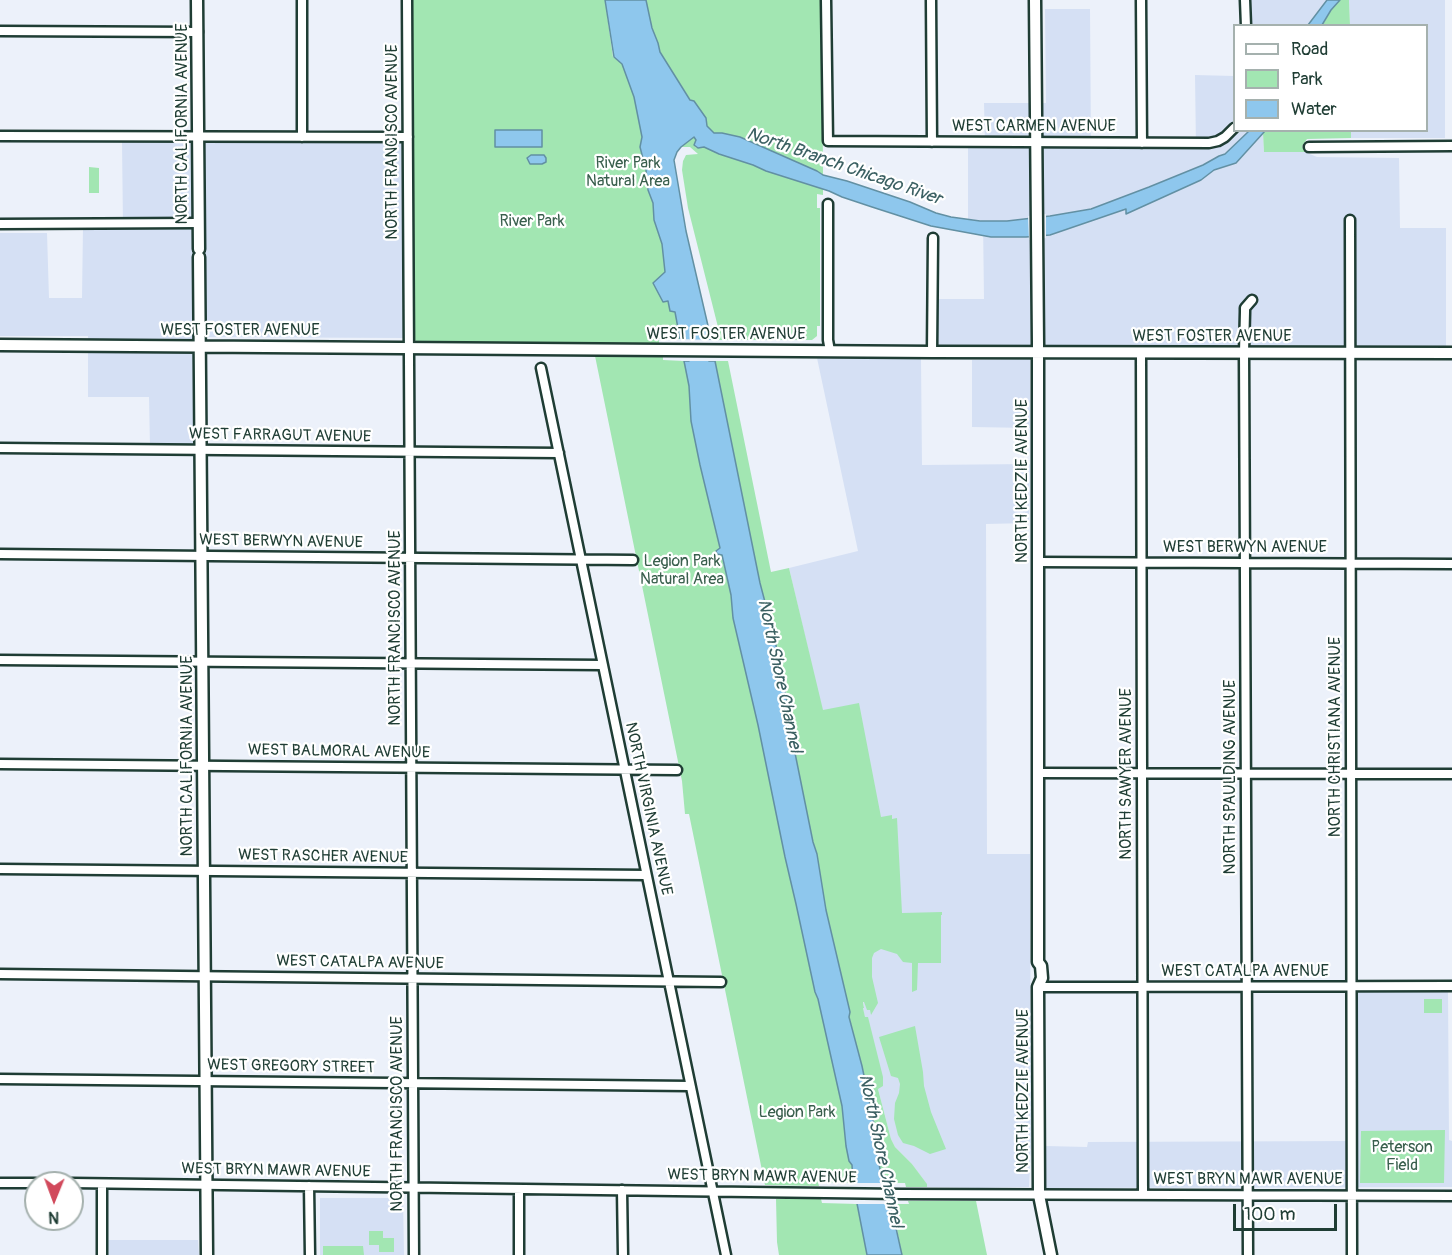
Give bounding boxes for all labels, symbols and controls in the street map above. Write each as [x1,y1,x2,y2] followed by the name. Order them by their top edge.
[173,23,193,225] street label: NORTH CALIFORNIA AVENUE
[1233,24,1428,132] legend
[1291,38,1328,61] text: Road
[383,44,403,240] street label: NORTH FRANCISCO AVENUE
[1291,68,1323,91] text: Park
[1291,98,1337,121] text: Water
[952,117,1116,137] street label: WEST CARMEN AVENUE
[744,123,944,211] water label: North Branch Chicago River
[586,154,670,192] park label: River Park Natural Area
[500,212,564,232] park label: River Park
[161,321,319,341] street label: WEST FOSTER AVENUE
[647,325,805,345] street label: WEST FOSTER AVENUE
[1133,327,1291,347] street label: WEST FOSTER AVENUE
[1013,399,1033,563] street label: NORTH KEDZIE AVENUE
[189,425,371,447] street label: WEST FARRAGUT AVENUE
[386,530,406,726] street label: NORTH FRANCISCO AVENUE
[199,531,363,553] street label: WEST BERWYN AVENUE
[1163,538,1327,558] street label: WEST BERWYN AVENUE
[640,552,724,590] park label: Legion Park Natural Area
[752,597,806,755] water label: North Shore Channel
[1326,637,1346,837] street label: NORTH CHRISTIANA AVENUE
[178,655,198,857] street label: NORTH CALIFORNIA AVENUE
[1221,680,1241,874] street label: NORTH SPAULDING AVENUE
[1117,688,1137,860] street label: NORTH SAWYER AVENUE
[620,721,676,897] street label: NORTH VIRGINIA AVENUE
[248,741,430,763] street label: WEST BALMORAL AVENUE
[238,846,408,868] street label: WEST RASCHER AVENUE
[276,952,444,974] street label: WEST CATALPA AVENUE
[1161,962,1329,982] street label: WEST CATALPA AVENUE
[1014,1009,1034,1173] street label: NORTH KEDZIE AVENUE
[388,1016,408,1212] street label: NORTH FRANCISCO AVENUE
[207,1056,375,1078] street label: WEST GREGORY STREET
[853,1072,907,1230] water label: North Shore Channel
[759,1103,835,1123] park label: Legion Park
[1371,1138,1433,1176] park label: Peterson Field
[181,1160,371,1182] street label: WEST BRYN MAWR AVENUE
[667,1166,857,1188] street label: WEST BRYN MAWR AVENUE
[1153,1170,1343,1190] street label: WEST BRYN MAWR AVENUE
[24,1171,84,1231] north arrow
[1236,1192,1340,1230] scale bar
[1244,1203,1296,1226] text: 100 m
[48,1207,59,1227] text: N

